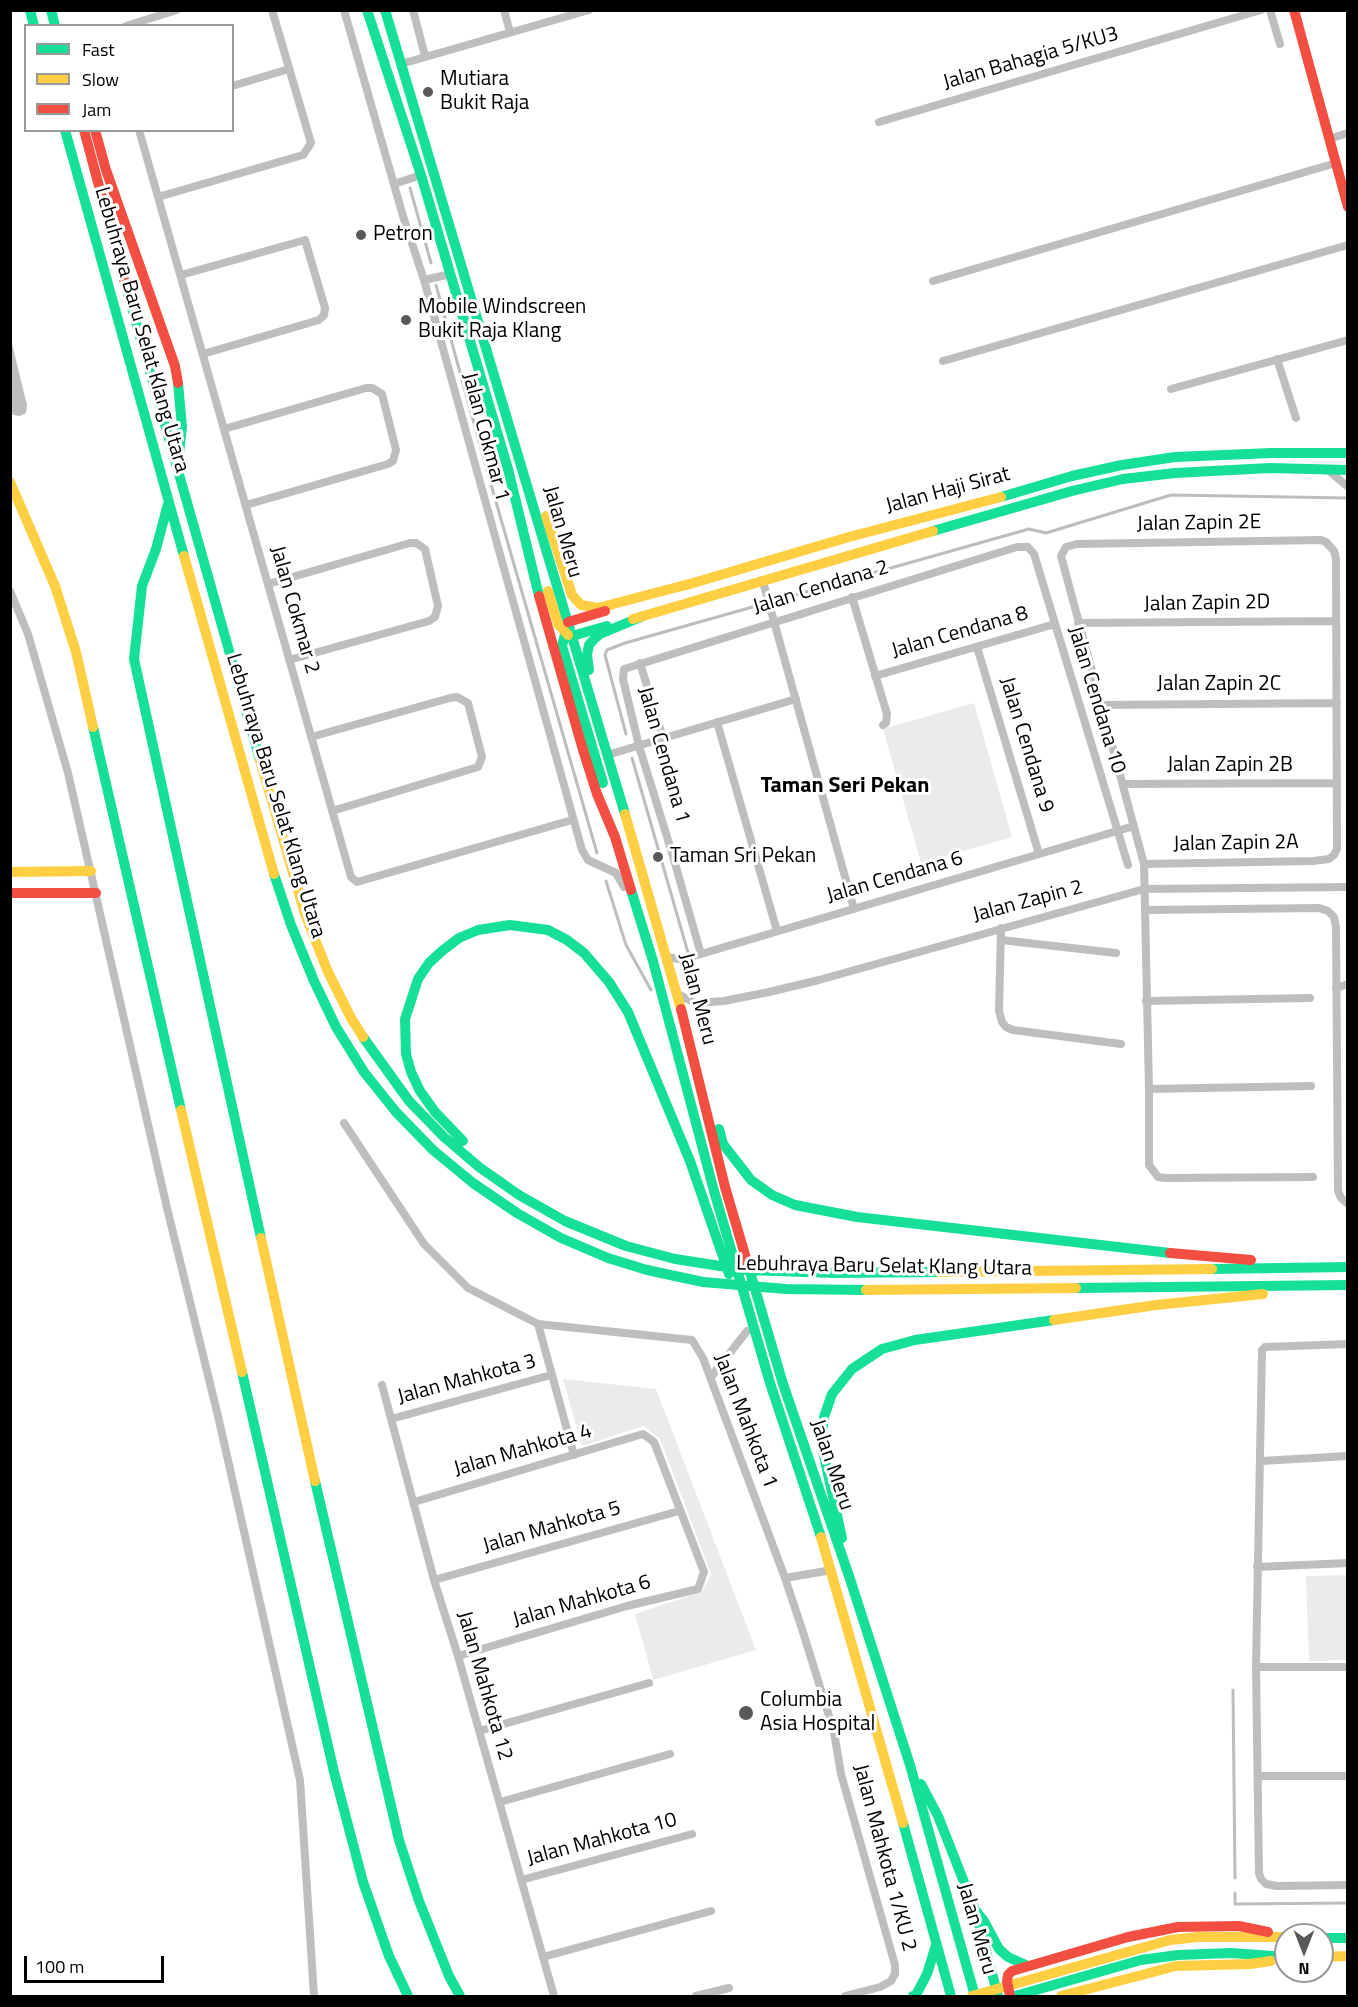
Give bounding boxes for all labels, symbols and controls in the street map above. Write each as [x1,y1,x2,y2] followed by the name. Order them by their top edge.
[940,22,1122,96] street label: Jalan Bahagia 5/KU3
[24,24,234,132] legend
[82,36,115,63] text: Fast
[82,66,119,93] text: Slow
[440,67,529,117] place label: Mutiara Bukit Raja
[421,85,435,99] marker: Mutiara Bukit Raja
[82,96,111,123] text: Jam
[88,184,194,476] street label: Lebuhraya Baru Selat Klang Utara
[373,222,433,248] place label: Petron
[354,228,368,242] marker: Petron
[418,295,586,345] place label: Mobile Windscreen Bukit Raja Klang
[399,313,413,327] marker: Mobile Windscreen Bukit Raja Klang
[456,370,514,504] street label: Jalan Cokmar 1
[883,462,1013,520] street label: Jalan Haji Sirat
[537,483,587,581] street label: Jalan Meru
[1137,510,1261,538] street label: Jalan Zapin 2E
[264,543,324,677] street label: Jalan Cokmar 2
[750,555,892,621] street label: Jalan Cendana 2
[1144,590,1270,618] street label: Jalan Zapin 2D
[889,601,1031,665] street label: Jalan Cendana 8
[1062,623,1130,777] street label: Jalan Cendana 10
[220,651,330,941] street label: Lebuhraya Baru Selat Klang Utara
[1157,672,1281,698] street label: Jalan Zapin 2C
[993,674,1059,816] street label: Jalan Cendana 9
[631,684,695,826] street label: Jalan Cendana 1
[1167,753,1293,779] street label: Jalan Zapin 2B
[761,774,929,800] district label: Taman Seri Pekan
[1173,830,1299,858] street label: Jalan Zapin 2A
[670,844,816,870] place label: Taman Sri Pekan
[824,846,966,910] street label: Jalan Cendana 6
[651,850,665,864] marker: Taman Sri Pekan
[970,875,1086,929] street label: Jalan Zapin 2
[673,950,721,1048] street label: Jalan Meru
[736,1252,1032,1282] street label: Lebuhraya Baru Selat Klang Utara
[395,1349,539,1411] street label: Jalan Mahkota 3
[708,1350,782,1492] street label: Jalan Mahkota 1
[804,1416,858,1514] street label: Jalan Meru
[451,1419,595,1483] street label: Jalan Mahkota 4
[480,1496,624,1560] street label: Jalan Mahkota 5
[510,1570,654,1634] street label: Jalan Mahkota 6
[451,1608,517,1764] street label: Jalan Mahkota 12
[760,1688,875,1738] place label: Columbia Asia Hospital
[737,1704,755,1722] marker: Columbia Asia Hospital
[847,1762,921,1954] street label: Jalan Mahkota 1/KU 2
[524,1808,680,1872] street label: Jalan Mahkota 10
[951,1880,1001,1978] street label: Jalan Meru
[1274,1923,1334,1983] north arrow
[27,1944,166,1982] scale bar
[35,1953,84,1980] text: 100 m
[1298,1957,1310,1981] text: N

